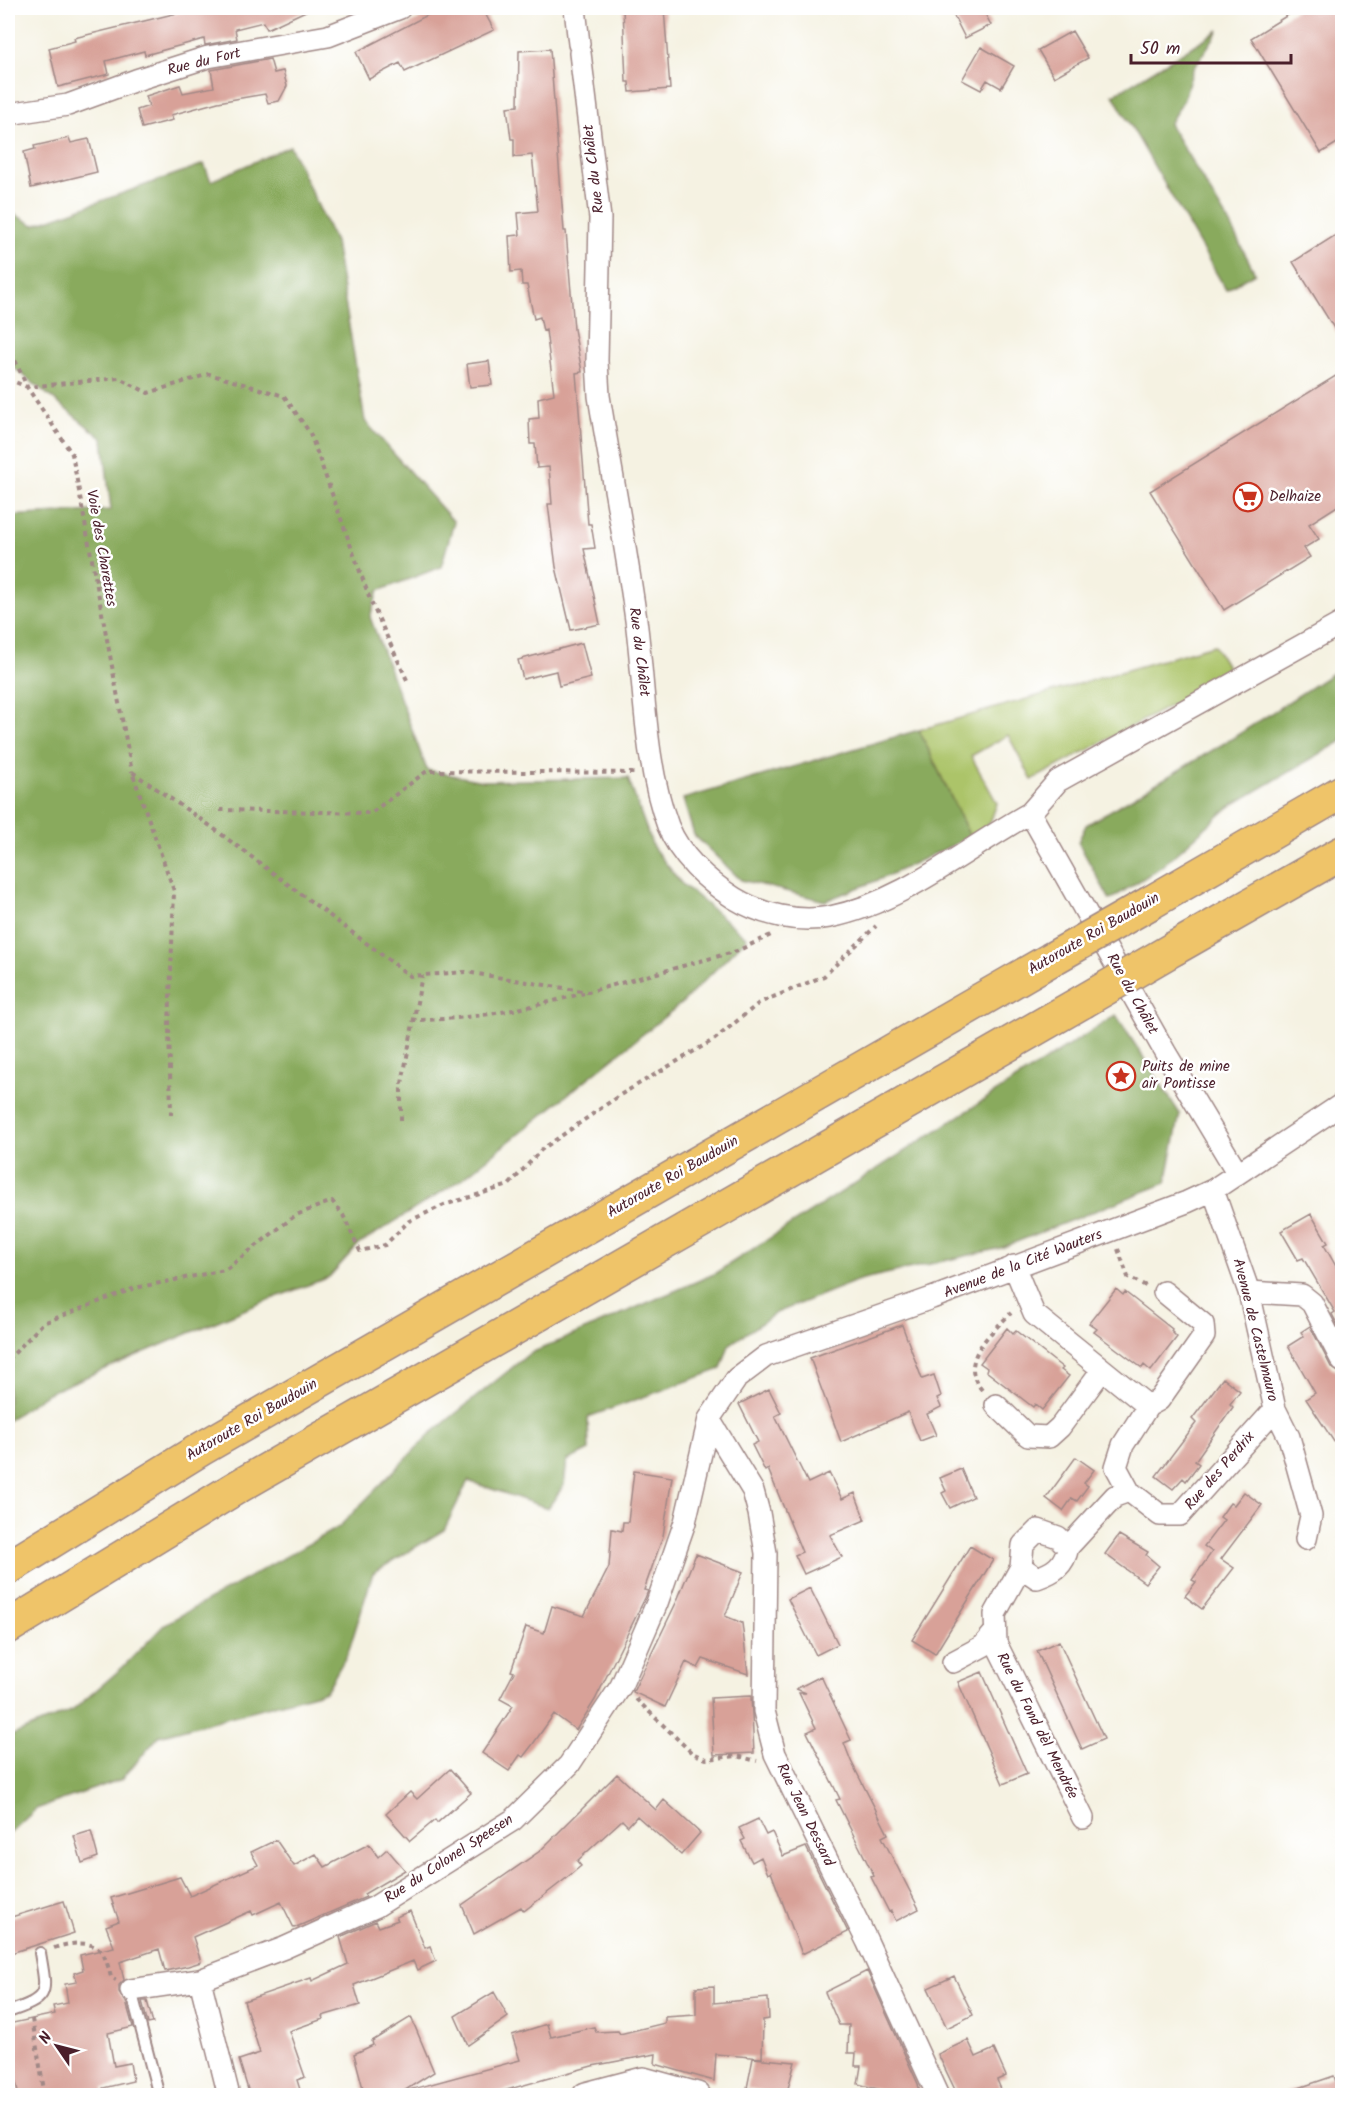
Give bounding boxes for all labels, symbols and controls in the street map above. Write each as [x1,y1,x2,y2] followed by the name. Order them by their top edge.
[1131,27,1292,65] scale bar
[1140,35,1180,64] text: 50 m
[165,41,243,83] street label: Rue du Fort
[577,123,611,215] street label: Rue du Châlet
[1232,481,1264,513] supermarket icon: Delhaize
[1269,485,1321,509] place label: Delhaize
[79,488,123,609] street label: Voie des Charettes
[622,606,656,698] street label: Rue du Châlet
[1024,886,1164,982] street label: Autoroute Roi Baudouin
[1100,949,1164,1039] street label: Rue du Châlet
[1142,1055,1230,1096] place label: Puits de mine air Pontisse
[1105,1060,1137,1092] place icon: Puits de mine air Pontisse
[603,1129,743,1225] street label: Autoroute Roi Baudouin
[940,1222,1106,1305] street label: Avenue de la Cité Wauters
[1226,1256,1284,1404] street label: Avenue de Castelmauro
[182,1372,322,1468] street label: Autoroute Roi Baudouin
[1179,1426,1261,1516] street label: Rue des Perdrix
[990,1649,1085,1804] street label: Rue du Fond dèl Mendrée
[770,1759,841,1871] street label: Rue Jean Dessard
[380,1808,518,1910] street label: Rue du Colonel Speesen
[27,2016,87,2076] north arrow
[33,2027,59,2050] text: N

